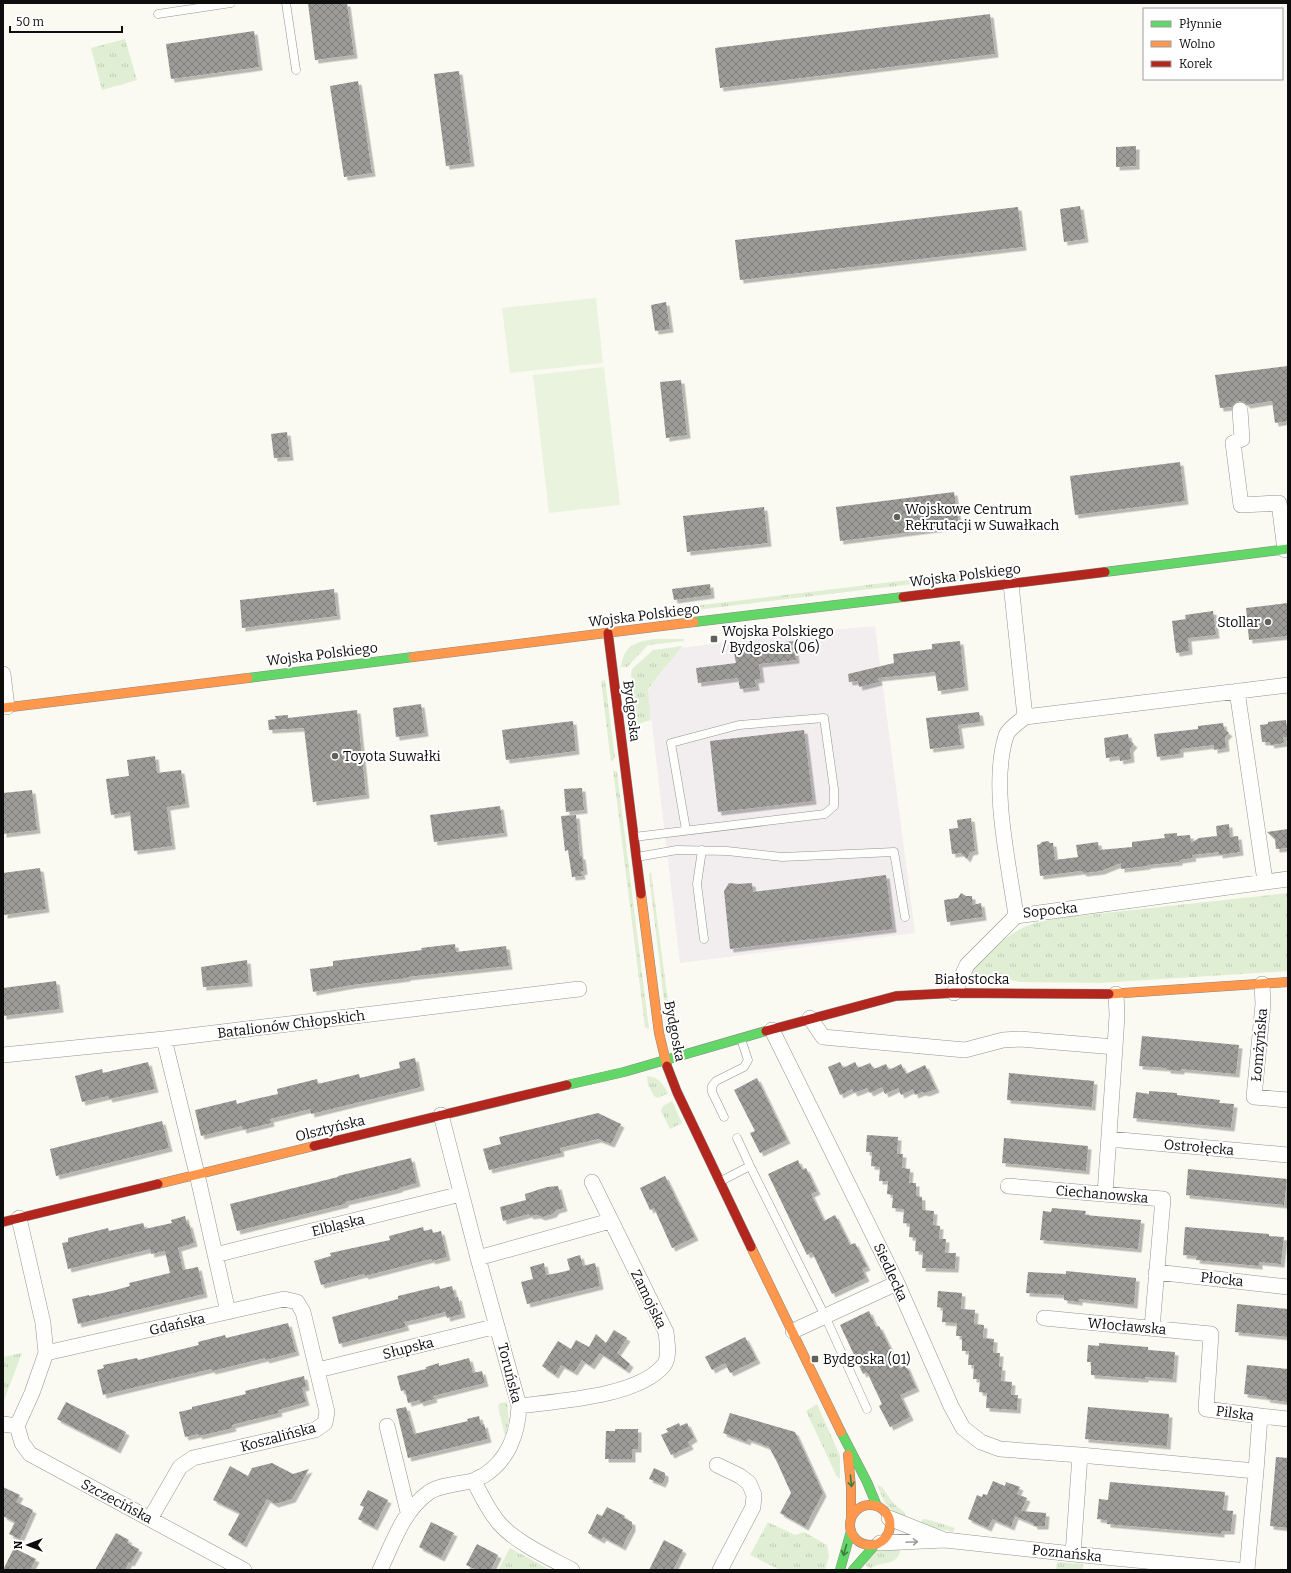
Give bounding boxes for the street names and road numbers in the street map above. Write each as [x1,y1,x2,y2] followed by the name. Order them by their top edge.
[908,560,1022,591] street label: Wojska Polskiego
[587,600,701,631] street label: Wojska Polskiego
[265,639,379,670] street label: Wojska Polskiego
[619,679,644,743] street label: Bydgoska
[1022,899,1079,922] street label: Sopocka
[935,971,1010,988] street label: Białostocka
[660,999,689,1063] street label: Bydgoska
[216,1007,366,1042] street label: Batalionów Chłopskich
[1248,1007,1271,1083] street label: Łomżyńska
[294,1112,367,1145] street label: Olsztyńska
[1163,1136,1235,1159] street label: Ostrołęcka
[1055,1182,1149,1207] street label: Ciechanowska
[310,1211,367,1240] street label: Elbląska
[870,1241,911,1304] street label: Siedlecka
[627,1267,670,1332] street label: Zamojska
[1200,1269,1245,1290] street label: Płocka
[148,1310,207,1339] street label: Gdańska
[1087,1315,1167,1338] street label: Włocławska
[381,1334,436,1363] street label: Słupska
[494,1341,525,1405] street label: Toruńska
[1215,1402,1255,1425] street label: Pilska
[239,1419,318,1456] street label: Koszalińska
[78,1475,156,1528] street label: Szczecińska
[1031,1541,1103,1566] street label: Poznańska

